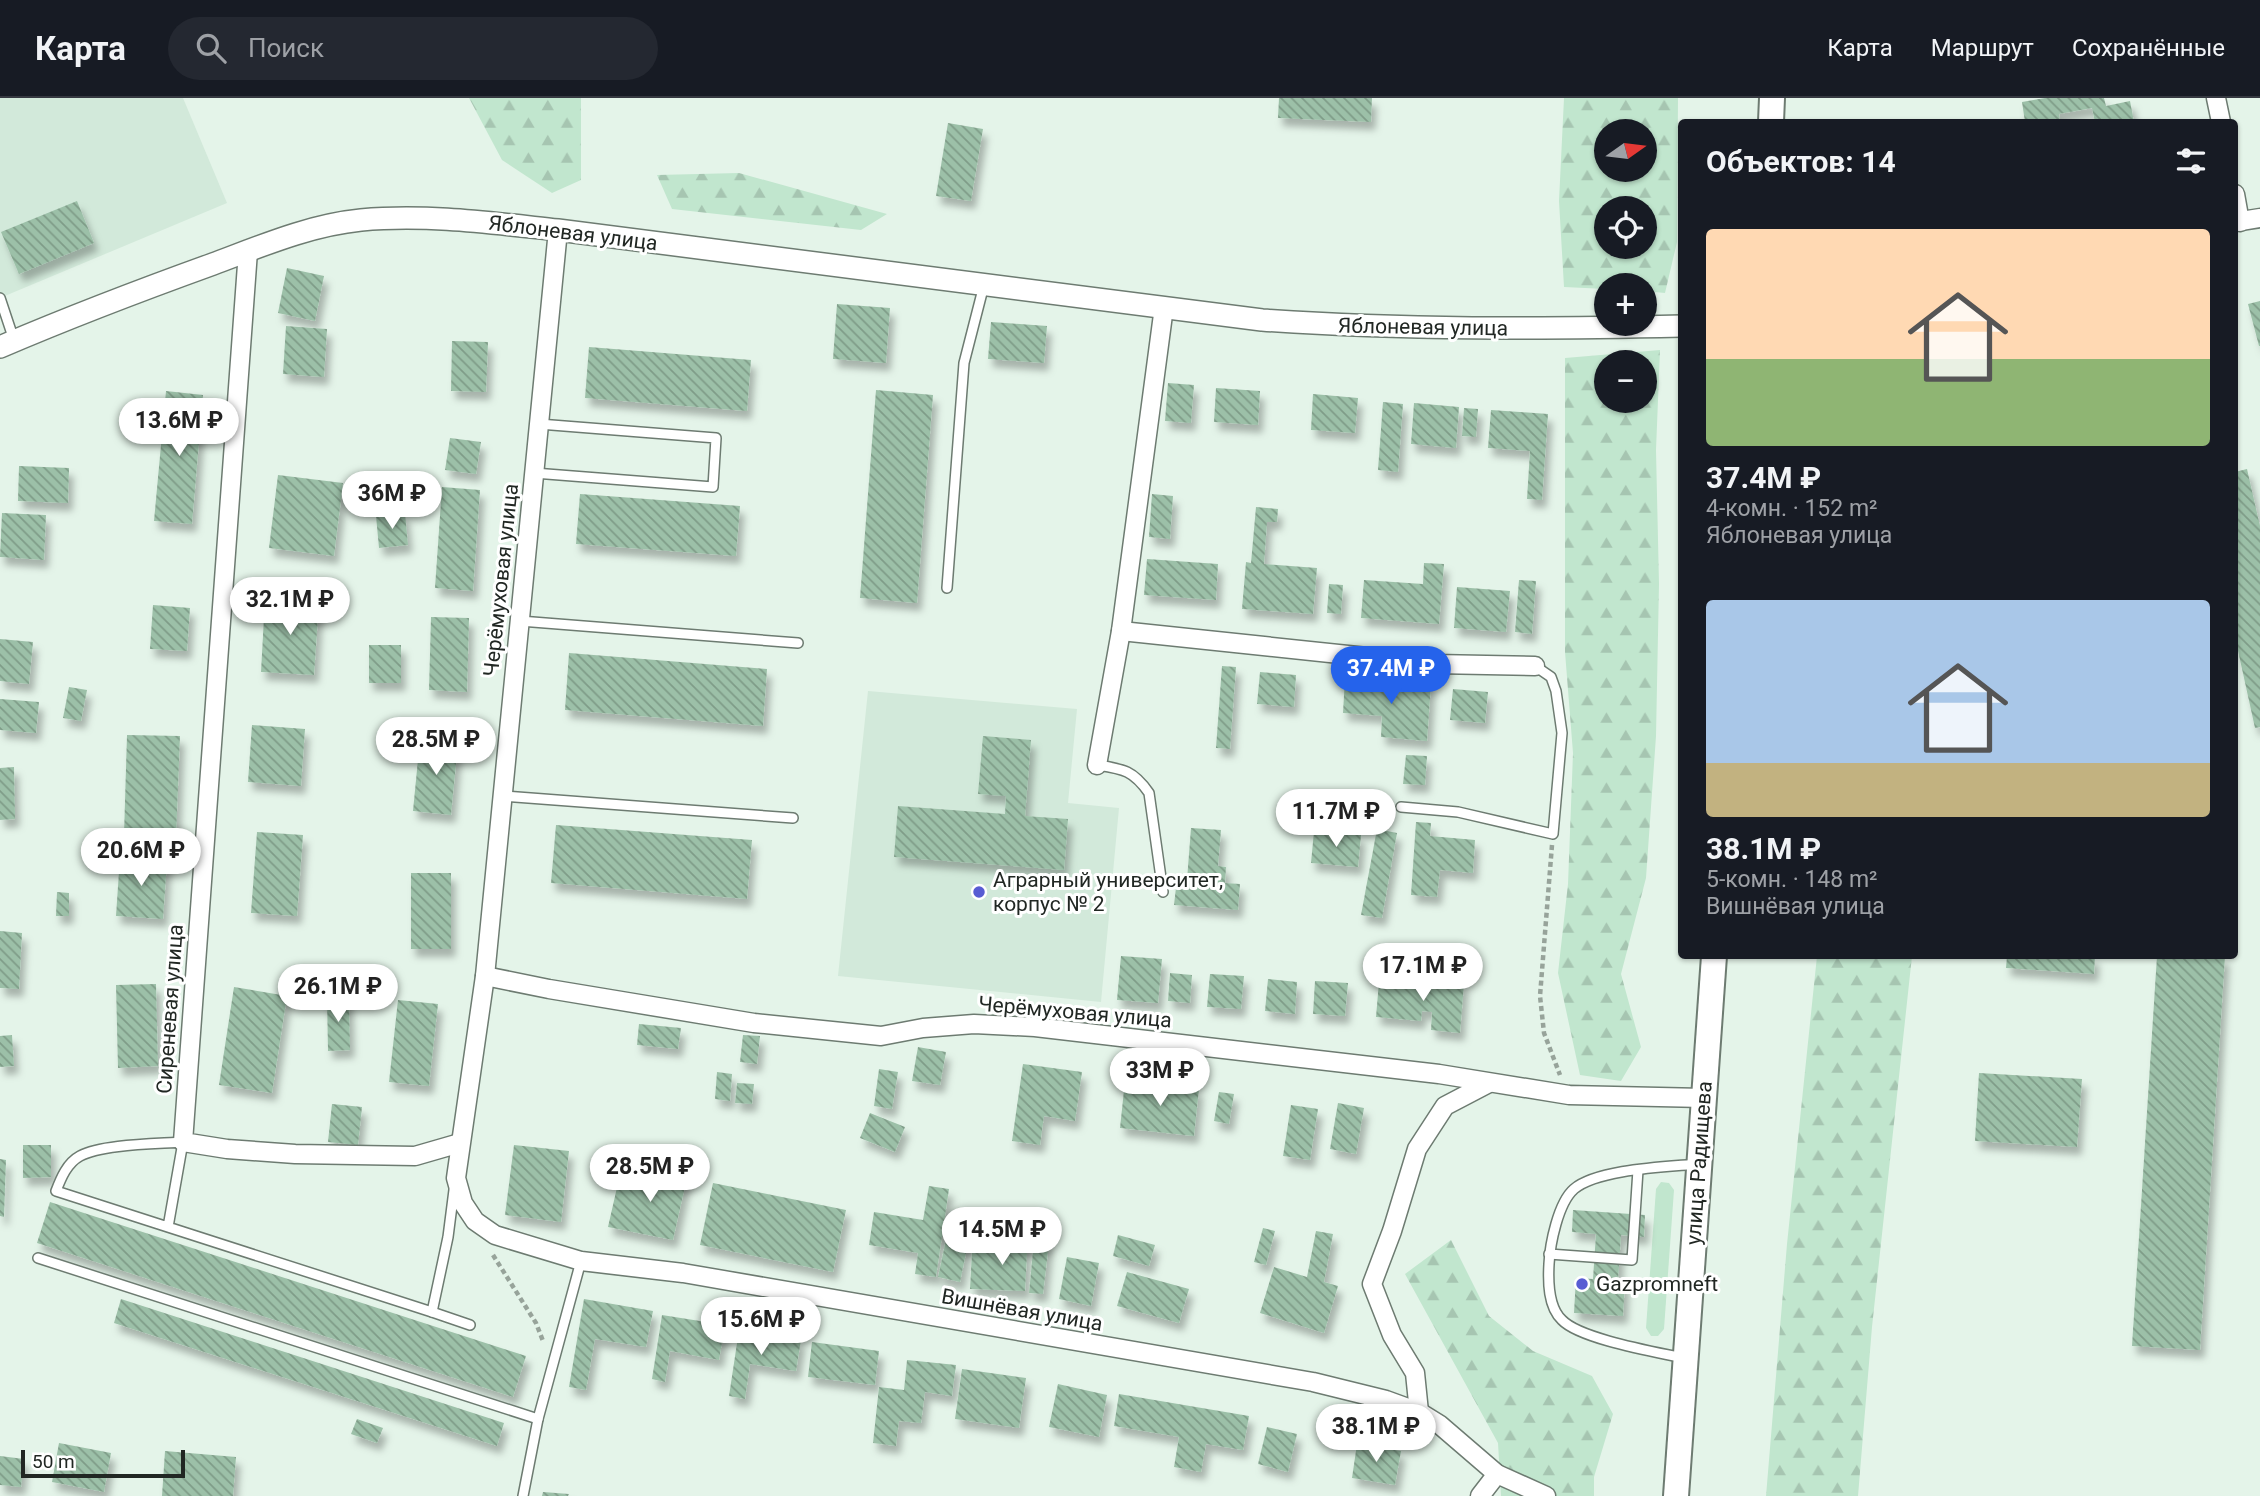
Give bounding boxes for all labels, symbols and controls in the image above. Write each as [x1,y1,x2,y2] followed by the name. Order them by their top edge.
[168,17,658,80] search box
[35,29,126,68] text: Карта
[192,29,230,67] icon: search
[248,33,324,63] text: Поиск
[1827,34,1893,62] text: Карта
[1931,34,2034,62] text: Маршрут
[2072,34,2225,62] text: Сохранённые
[1594,119,1657,182] north arrow
[1594,119,1657,413] map controls
[2172,142,2210,180] icon: filters
[1706,144,1896,179] text: Объектов: 14
[1594,196,1657,259] button: locate
[487,211,659,255] street label: Яблоневая улица
[1594,273,1657,336] button: +
[1895,274,2021,400] icon: home
[1338,314,1508,340] street label: Яблоневая улица
[1594,350,1657,413] button: −
[114,398,244,458] pin: 13.6M ₽
[135,407,223,434] text: 13.6M ₽
[1706,460,1821,495] text: 37.4M ₽
[343,472,441,531] pin: 36M ₽
[358,480,426,507] text: 36M ₽
[479,482,523,678] street label: Черёмуховая улица
[1706,495,1878,522] text: 4-комн. · 152 m²
[1706,522,1892,549] text: Яблоневая улица
[225,578,355,637] pin: 32.1M ₽
[246,586,334,613] text: 32.1M ₽
[1895,645,2021,771] icon: home
[1326,646,1456,706] pin: 37.4M ₽
[1347,655,1435,682] text: 37.4M ₽
[371,718,501,777] pin: 28.5M ₽
[392,726,480,753] text: 28.5M ₽
[1271,790,1401,849] pin: 11.7M ₽
[1292,798,1380,825] text: 11.7M ₽
[76,828,206,888] pin: 20.6M ₽
[1706,831,1821,866] text: 38.1M ₽
[97,837,185,864] text: 20.6M ₽
[1706,866,1878,893] text: 5-комн. · 148 m²
[993,868,1223,916] place label: Аграрный университет, корпус № 2
[971,884,987,900] marker: Аграрный университет, корпус № 2
[1706,893,1885,920] text: Вишнёвая улица
[152,923,188,1095] street label: Сиреневая улица
[1358,944,1488,1003] pin: 17.1M ₽
[1379,952,1467,979] text: 17.1M ₽
[273,964,403,1024] pin: 26.1M ₽
[294,973,382,1000] text: 26.1M ₽
[977,992,1173,1032] street label: Черёмуховая улица
[1111,1048,1209,1108] pin: 33M ₽
[1126,1057,1194,1084] text: 33M ₽
[1681,1080,1717,1246] street label: улица Радищева
[585,1144,715,1204] pin: 28.5M ₽
[606,1153,694,1180] text: 28.5M ₽
[937,1208,1067,1267] pin: 14.5M ₽
[958,1216,1046,1243] text: 14.5M ₽
[1596,1272,1718,1296] place label: Gazpromneft
[1574,1276,1590,1292] marker: Gazpromneft
[940,1284,1104,1336] street label: Вишнёвая улица
[696,1298,826,1357] pin: 15.6M ₽
[717,1306,805,1333] text: 15.6M ₽
[1311,1404,1441,1464] pin: 38.1M ₽
[1332,1413,1420,1440] text: 38.1M ₽
[21,1447,186,1479] scale bar
[32,1450,75,1473] text: 50 m

